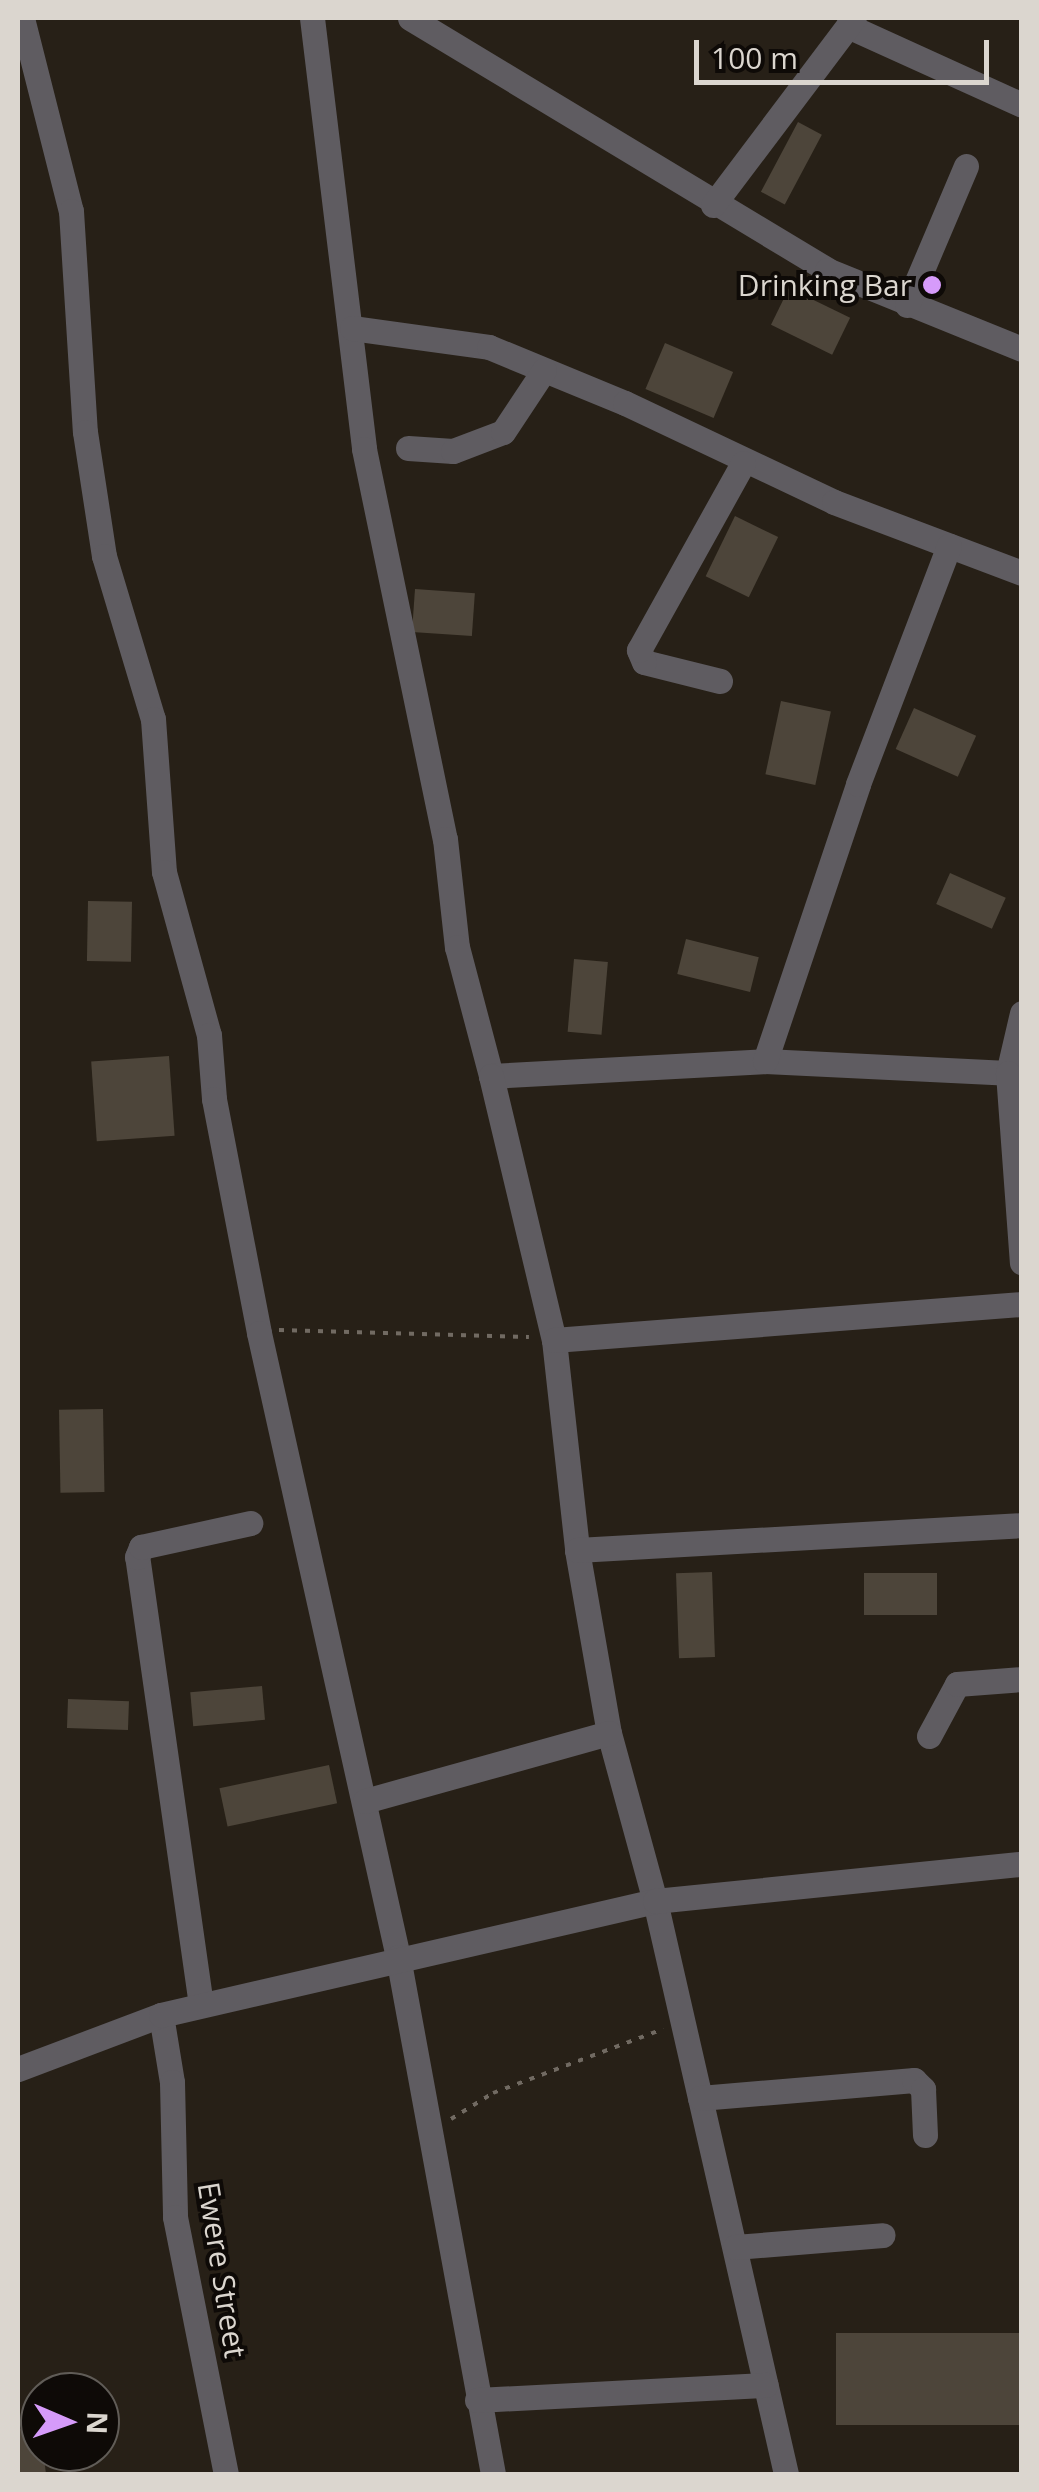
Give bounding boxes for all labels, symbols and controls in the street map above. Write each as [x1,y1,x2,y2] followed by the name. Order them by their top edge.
[699,20,994,82] scale bar
[711,37,798,78] text: 100 m
[738,267,912,303] place label: Drinking Bar
[921,274,943,296] marker: Drinking Bar
[190,2180,254,2360] street label: Ewere Street
[20,2372,120,2472] north arrow
[79,2411,117,2435] text: N

